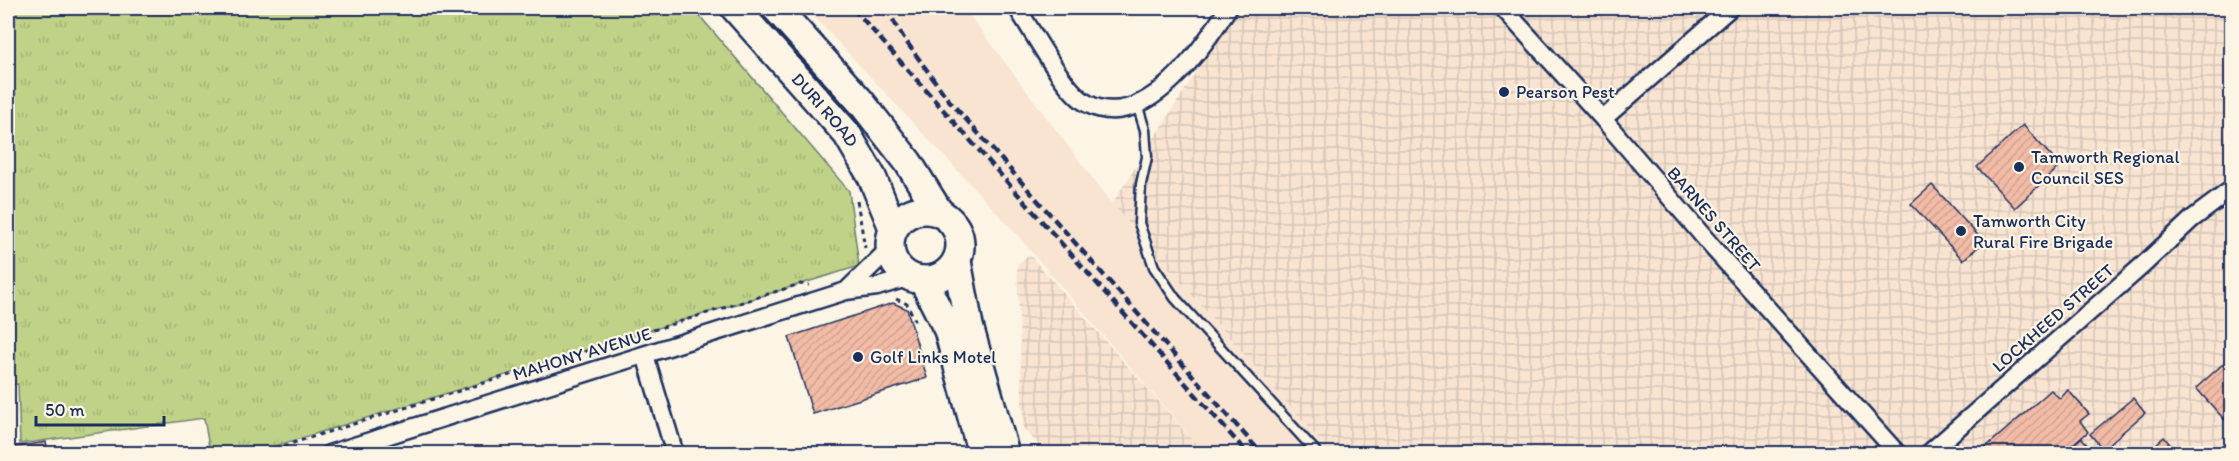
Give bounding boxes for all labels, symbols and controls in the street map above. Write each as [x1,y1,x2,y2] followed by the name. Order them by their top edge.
[787,68,863,151] street label: DURI ROAD
[1516,81,1615,103] place label: Pearson Pest
[1497,85,1511,99] marker: Pearson Pest
[2031,146,2180,189] place label: Tamworth Regional Council SES
[2012,160,2026,174] marker: Tamworth Regional Council SES
[1662,162,1766,276] street label: BARNES STREET
[1973,210,2113,253] place label: Tamworth City Rural Fire Brigade
[1954,224,1968,238] marker: Tamworth City Rural Fire Brigade
[1988,259,2118,377] street label: LOCKHEED STREET
[510,322,654,386] street label: MAHONY AVENUE
[870,346,996,368] place label: Golf Links Motel
[851,350,865,364] marker: Golf Links Motel
[36,389,164,427] scale bar
[45,399,85,421] text: 50 m

